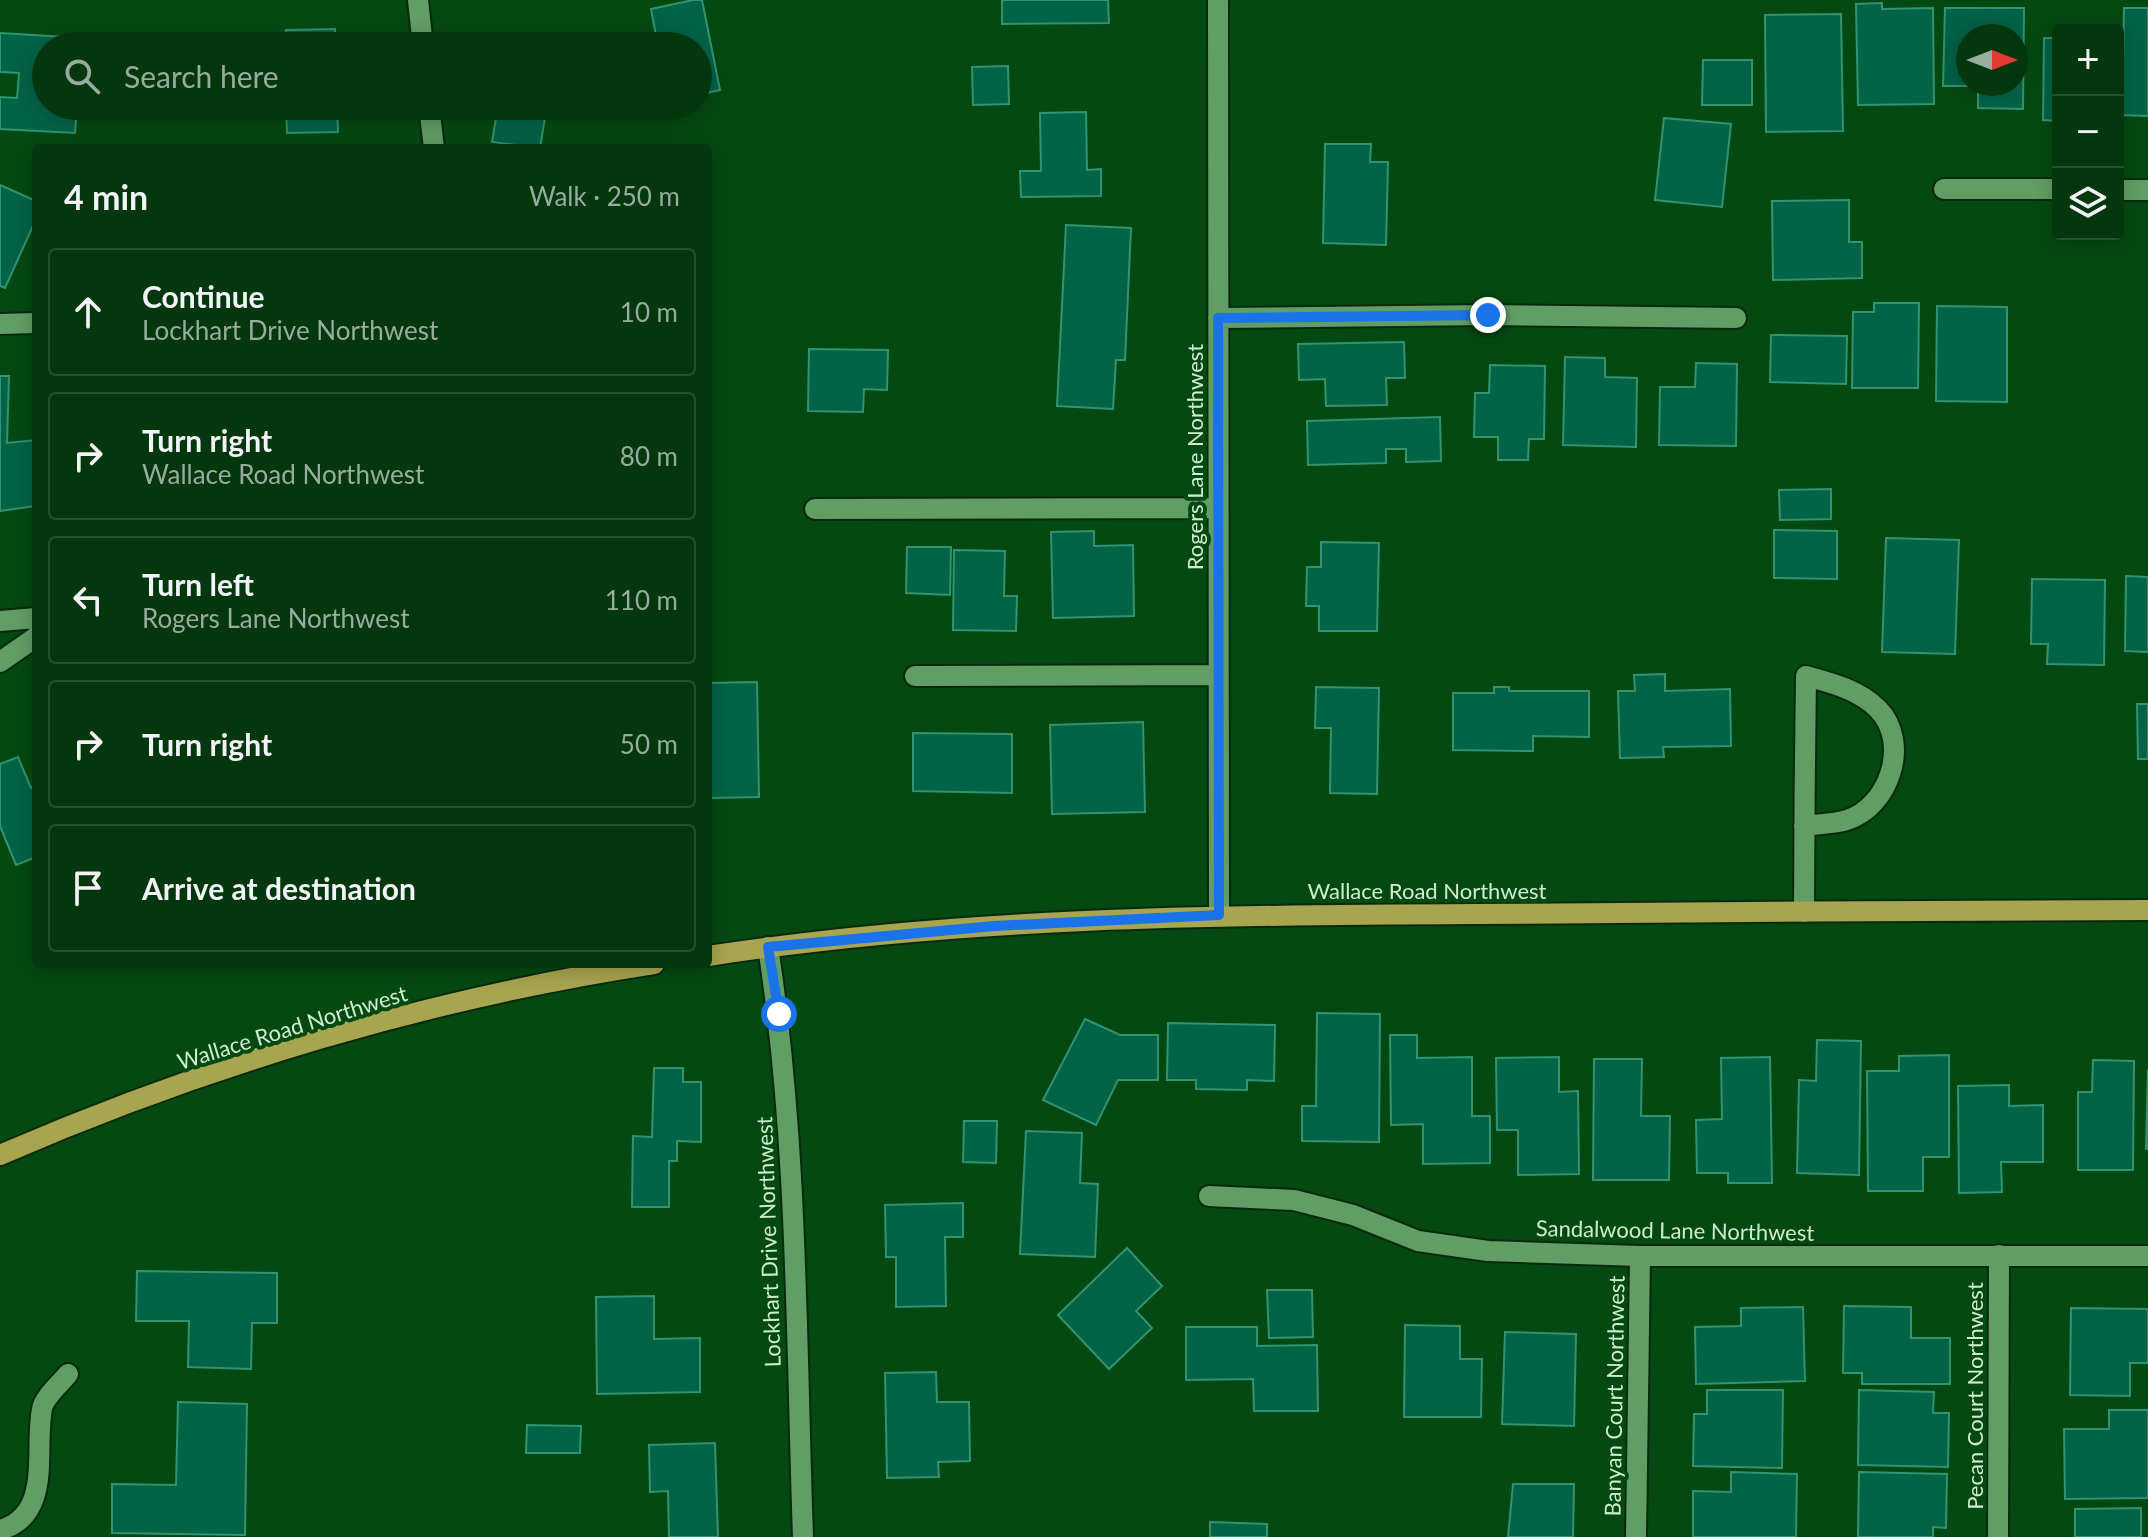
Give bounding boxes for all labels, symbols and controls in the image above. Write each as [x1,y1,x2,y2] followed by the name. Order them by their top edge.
[1956,24,2028,96] north arrow
[2052,24,2124,240] map controls
[2052,24,2124,96] button: +
[32,32,712,120] search box
[60,54,104,98] icon: search
[124,58,279,94] text: Search here
[2052,96,2124,168] button: −
[2052,168,2124,240] button: layers
[64,176,148,217] text: 4 min
[529,180,680,212] text: Walk · 250 m
[142,278,265,314] text: Continue
[66,290,110,334] icon: ahead
[620,296,678,328] text: 10 m
[1470,297,1506,333] route end
[142,314,438,346] text: Lockhart Drive Northwest
[1181,344,1208,570] street label: Rogers Lane Northwest
[142,422,272,458] text: Turn right
[66,434,110,478] icon: right
[620,440,678,472] text: 80 m
[142,458,424,490] text: Wallace Road Northwest
[142,566,254,602] text: Turn left
[66,578,110,622] icon: left
[605,584,678,616] text: 110 m
[142,602,410,634] text: Rogers Lane Northwest
[66,722,110,766] icon: right
[142,726,272,762] text: Turn right
[620,728,678,760] text: 50 m
[66,866,110,910] icon: arrive
[142,870,416,906] text: Arrive at destination
[1308,877,1547,904] street label: Wallace Road Northwest
[174,979,410,1075] street label: Wallace Road Northwest
[761,996,797,1032] route start
[750,1116,786,1368] street label: Lockhart Drive Northwest
[1536,1214,1815,1246] street label: Sandalwood Lane Northwest
[1598,1275,1630,1517] street label: Banyan Court Northwest
[1961,1282,1988,1510] street label: Pecan Court Northwest

